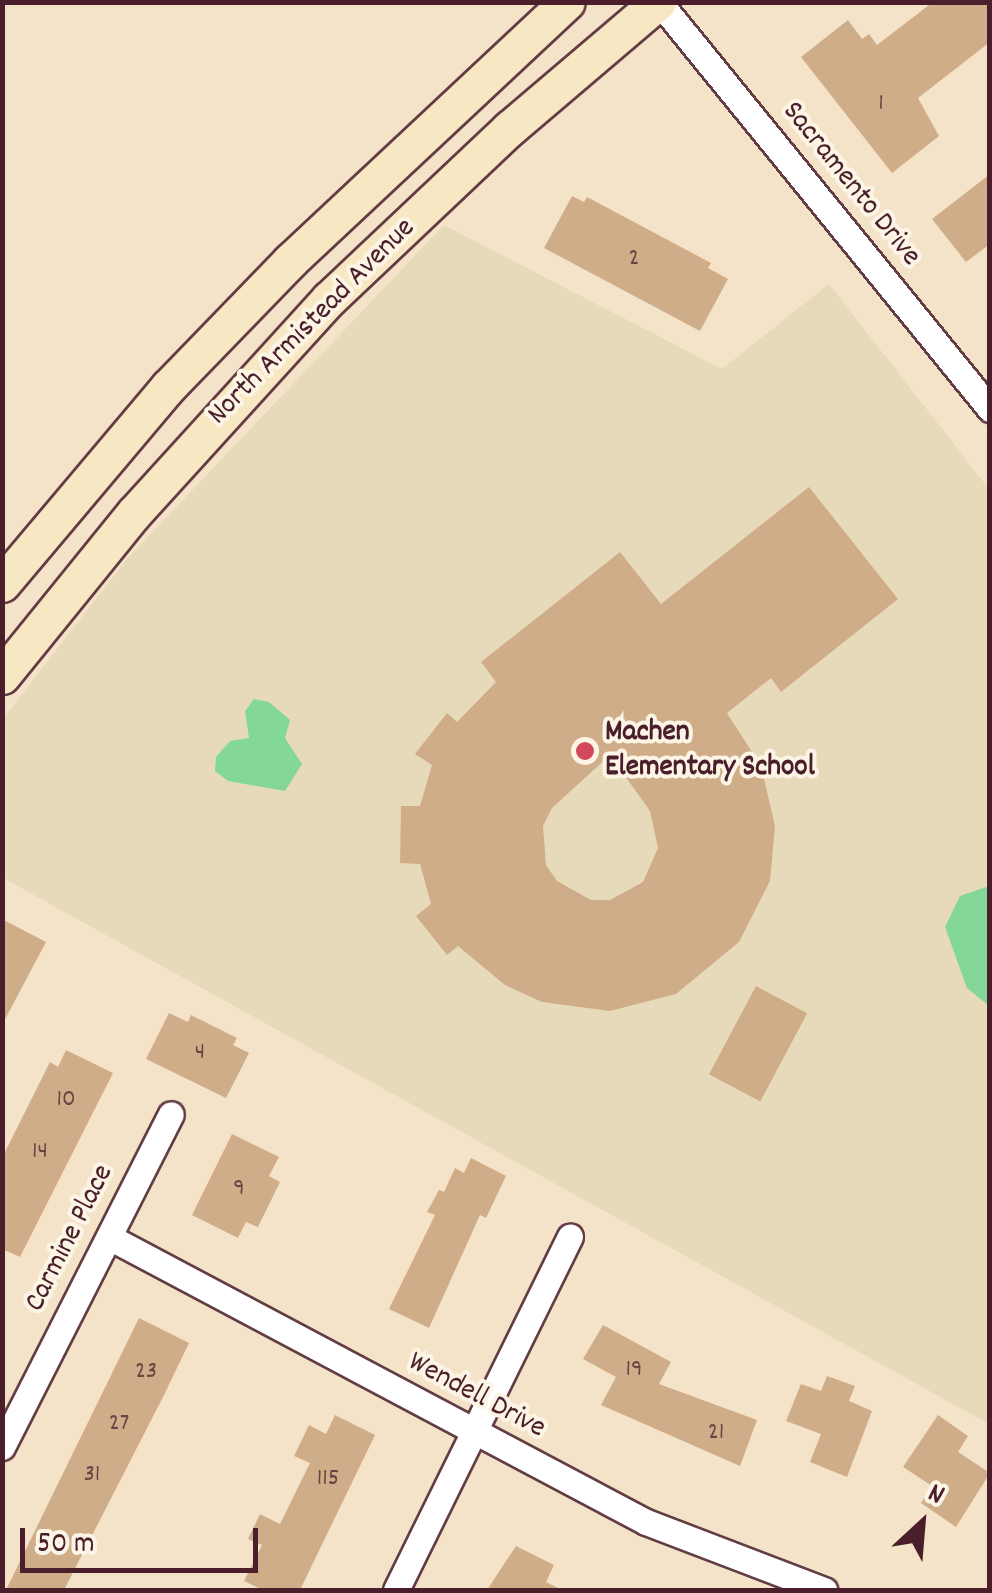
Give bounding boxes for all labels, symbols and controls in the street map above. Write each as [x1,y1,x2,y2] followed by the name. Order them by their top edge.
[878,89,884,119] house number: 1
[773,95,927,275] street label: Sacramento Drive
[202,212,424,434] street label: North Armistead Avenue
[629,244,639,274] house number: 2
[605,716,815,786] place label: Machen Elementary School
[574,740,596,762] marker: Machen Elementary School
[195,1038,205,1068] house number: 4
[56,1085,76,1115] house number: 10
[32,1137,48,1167] house number: 14
[19,1159,123,1319] street label: Carmine Place
[233,1174,245,1204] house number: 9
[401,1346,551,1448] street label: Wendell Drive
[626,1355,642,1385] house number: 19
[135,1357,157,1387] house number: 23
[109,1409,129,1439] house number: 27
[708,1418,724,1448] house number: 21
[84,1460,100,1490] house number: 31
[317,1464,339,1494] house number: 115
[872,1473,972,1573] north arrow
[920,1475,950,1517] text: N
[25,1508,262,1570] scale bar
[37,1524,95,1567] text: 50 m

